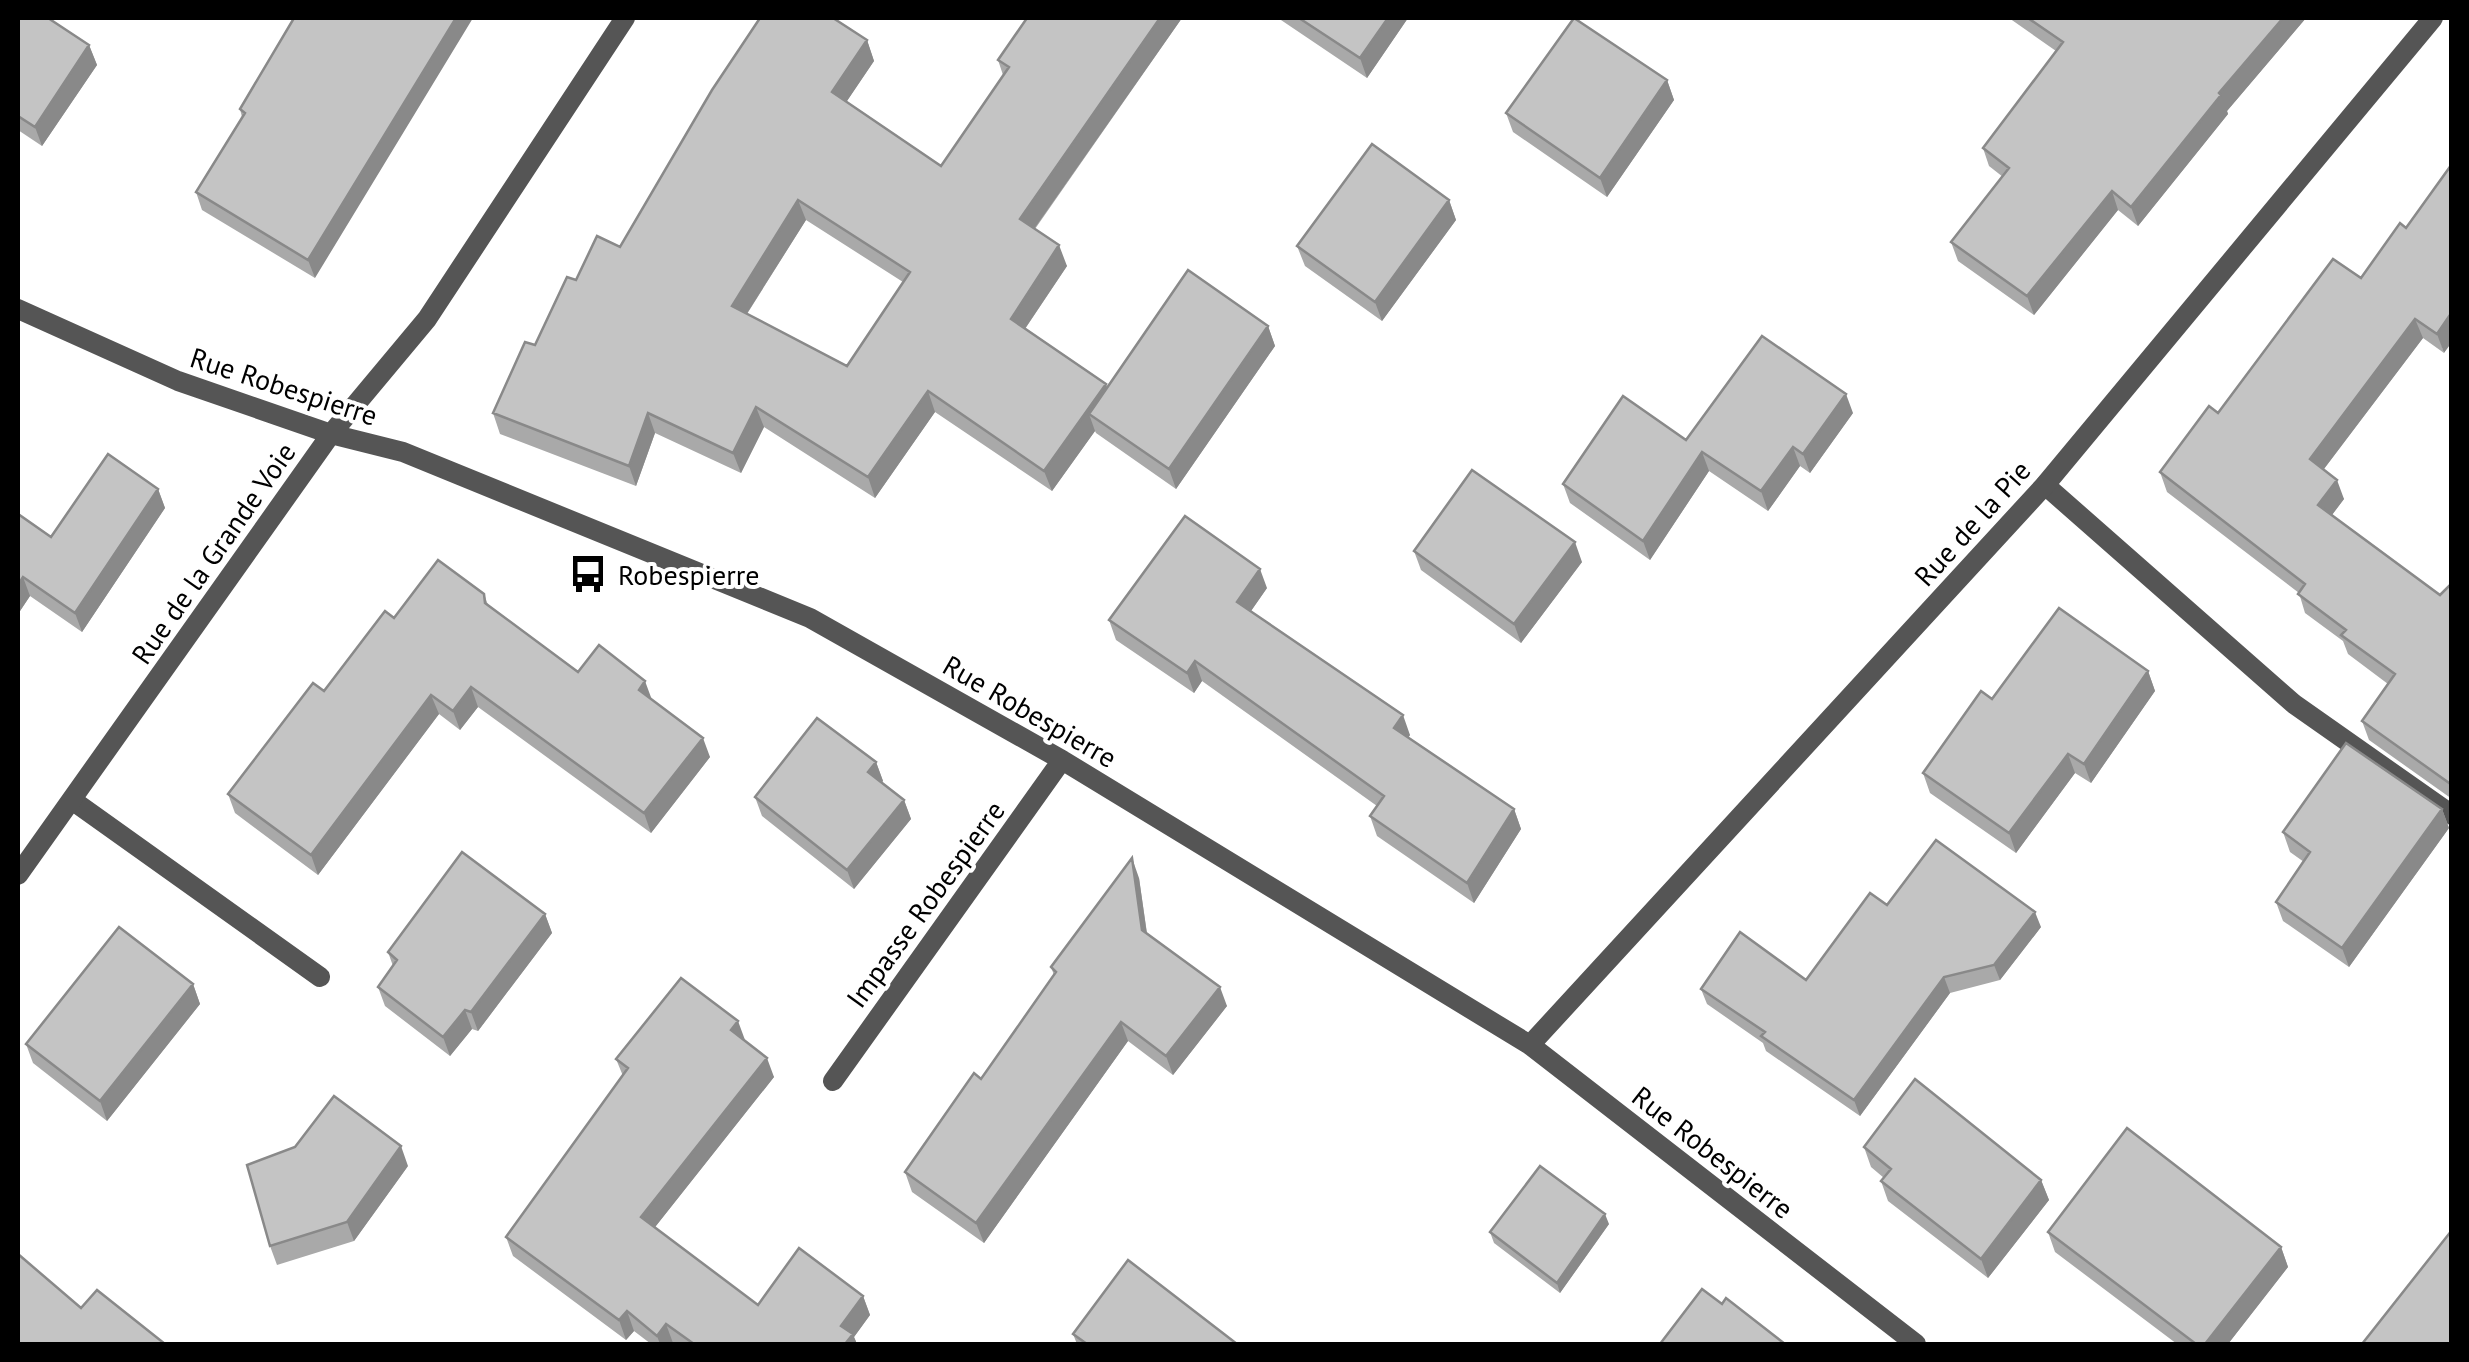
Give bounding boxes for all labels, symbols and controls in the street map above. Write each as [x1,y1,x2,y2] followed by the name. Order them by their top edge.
[186,338,382,434] street label: Rue Robespierre
[123,435,303,671] street label: Rue de la Grande Voie
[1906,452,2038,594] street label: Rue de la Pie
[567,553,609,595] bus stop icon: Robespierre
[618,556,760,593] place label: Robespierre
[936,646,1124,776] street label: Rue Robespierre
[838,793,1012,1015] street label: Impasse Robespierre
[1625,1077,1801,1227] street label: Rue Robespierre

